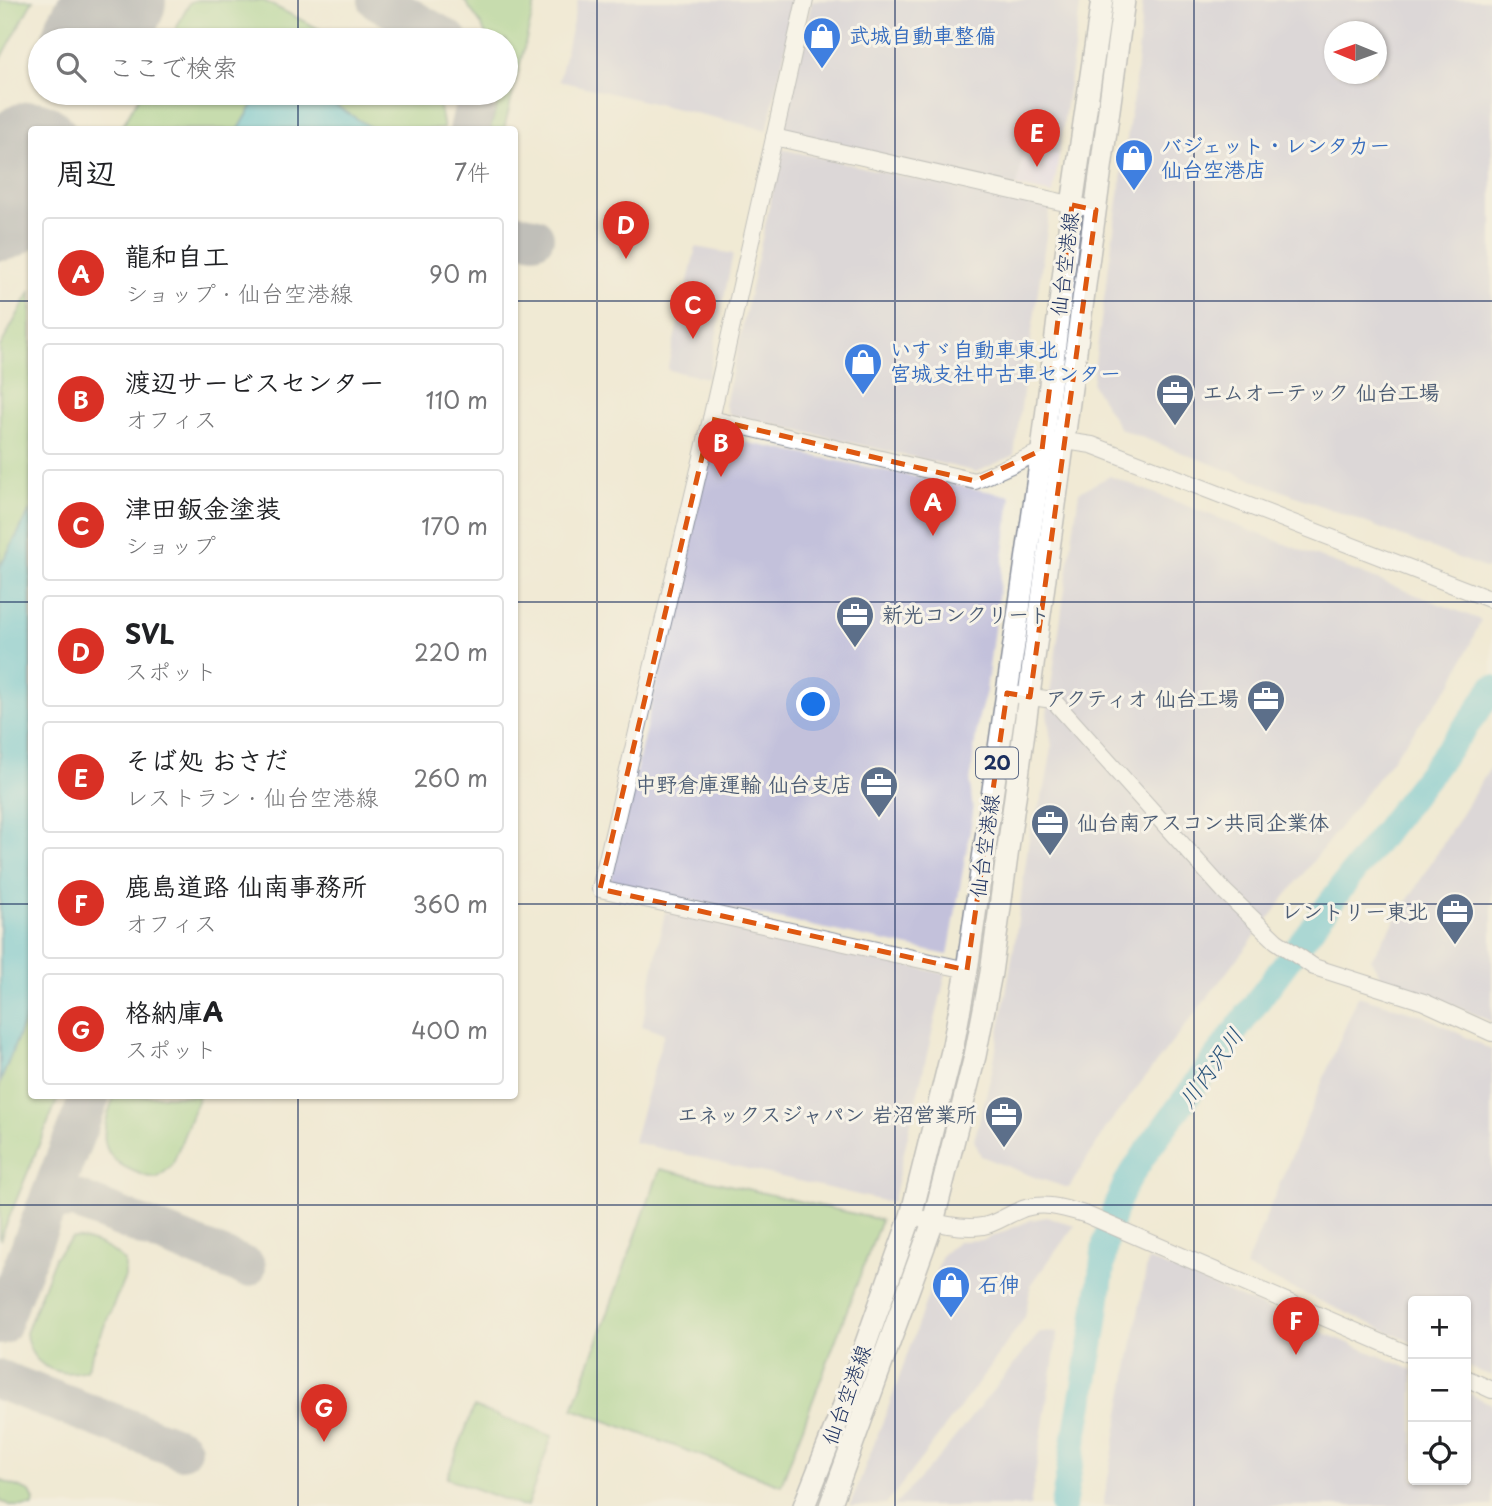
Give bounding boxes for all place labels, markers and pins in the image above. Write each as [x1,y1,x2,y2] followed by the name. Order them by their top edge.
[801,15,843,70] shop icon: 武城自動車整備
[849,18,996,50] place label: 武城自動車整備
[1014,109,1060,167] pin: E
[1161,128,1390,184] place label: バジェット・レンタカー 仙台空港店
[1113,137,1155,192] shop icon: バジェット・レンタカー 仙台空港店
[603,201,649,259] pin: D
[670,281,716,339] pin: C
[890,332,1121,388] place label: いすゞ自動車東北 宮城支社中古車センター
[842,341,884,396] shop icon: いすゞ自動車東北 宮城支社中古車センター
[1154,372,1196,427] office icon: エムオーテック 仙台工場
[1202,375,1440,407] place label: エムオーテック 仙台工場
[698,419,744,477] pin: B
[910,478,956,536] pin: A
[834,594,876,649] office icon: 新光コンクリート
[882,597,1050,629] place label: 新光コンクリート
[1245,678,1287,733] office icon: アクティオ 仙台工場
[1046,681,1239,713] place label: アクティオ 仙台工場
[858,764,900,819] office icon: 中野倉庫運輸 仙台支店
[635,767,852,799] place label: 中野倉庫運輸 仙台支店
[1029,802,1071,857] office icon: 仙台南アスコン共同企業体
[1077,805,1329,837] place label: 仙台南アスコン共同企業体
[1434,891,1476,946] office icon: レントリー東北
[1281,894,1428,926] place label: レントリー東北
[983,1094,1025,1149] office icon: エネックスジャパン 岩沼営業所
[677,1097,977,1129] place label: エネックスジャパン 岩沼営業所
[930,1264,972,1319] shop icon: 石伸
[978,1267,1020,1299] place label: 石伸
[1273,1297,1319,1355] pin: F
[301,1384,347,1442] pin: G

